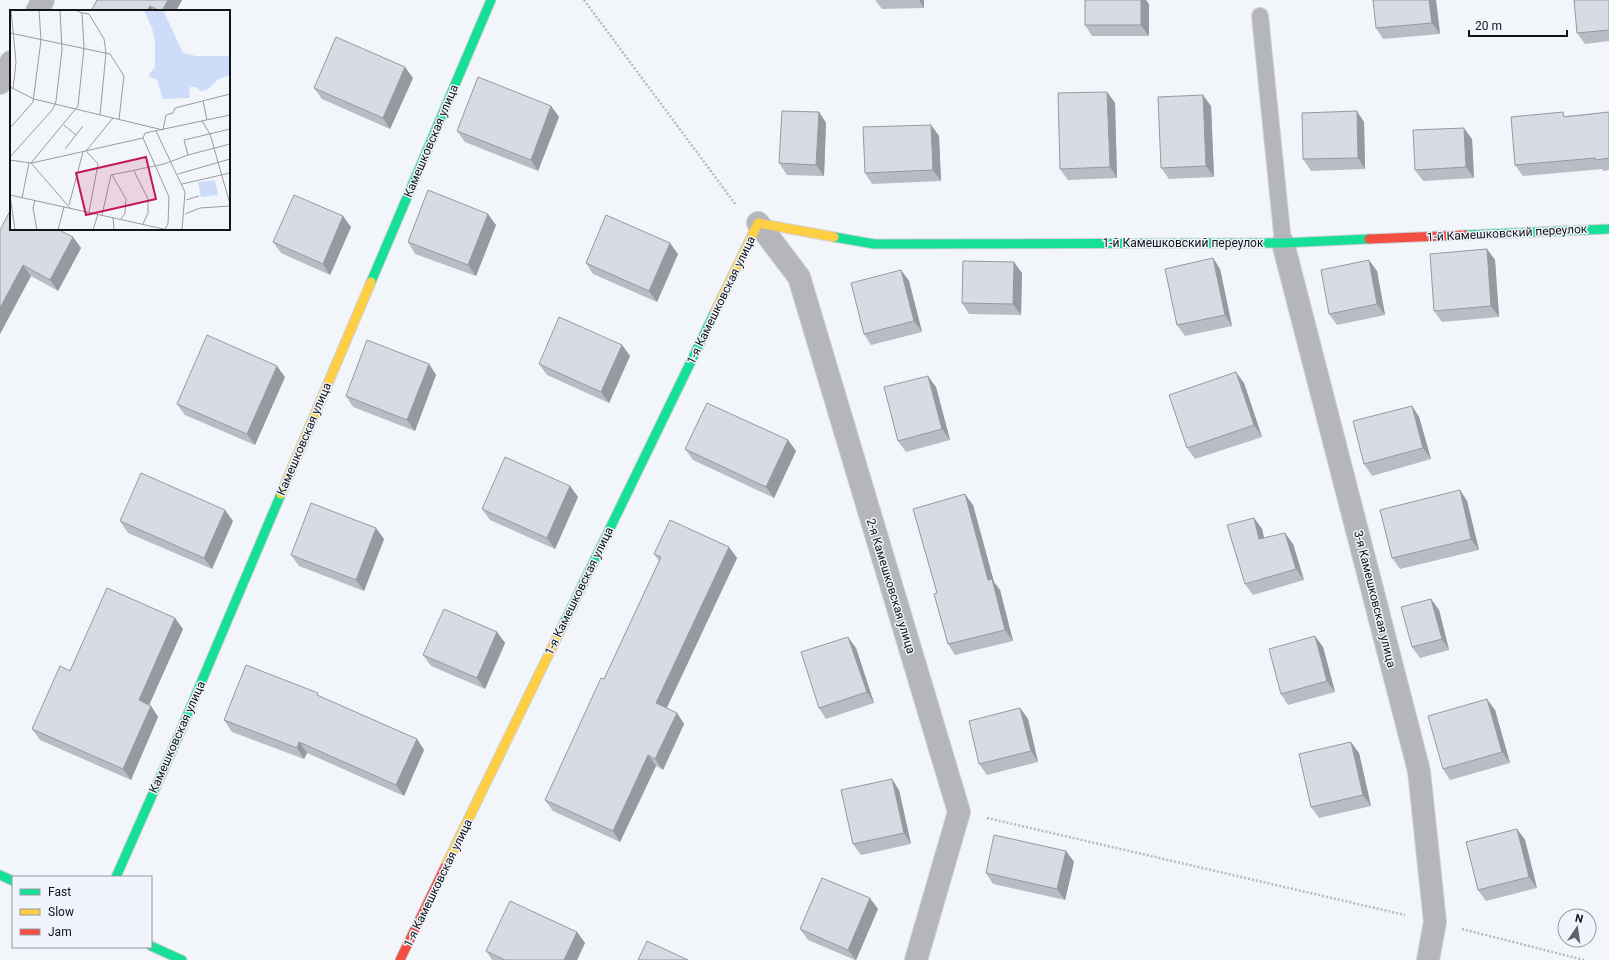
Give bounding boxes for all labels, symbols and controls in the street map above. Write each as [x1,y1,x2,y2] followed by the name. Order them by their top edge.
[10,10,230,230] inset map
[1469,12,1567,38] scale bar
[1475,19,1502,33] text: 20 m
[401,83,461,199] street label: Камешковская улица
[1426,222,1588,244] street label: 1-й Камешковский переулок
[684,234,758,366] street label: 1-я Камешковская улица
[1103,236,1264,250] street label: 1-й Камешковский переулок
[274,381,334,497] street label: Камешковская улица
[864,517,918,655] street label: 2-я Камешковская улица
[542,525,616,657] street label: 1-я Камешковская улица
[1351,529,1399,669] street label: 3-я Камешковская улица
[146,679,208,795] street label: Камешковская улица
[401,817,475,949] street label: 1-я Камешковская улица
[12,876,152,948] legend
[48,885,71,899] text: Fast
[48,905,74,919] text: Slow
[1557,908,1597,948] north arrow
[1574,912,1585,926] text: N
[48,925,72,939] text: Jam

